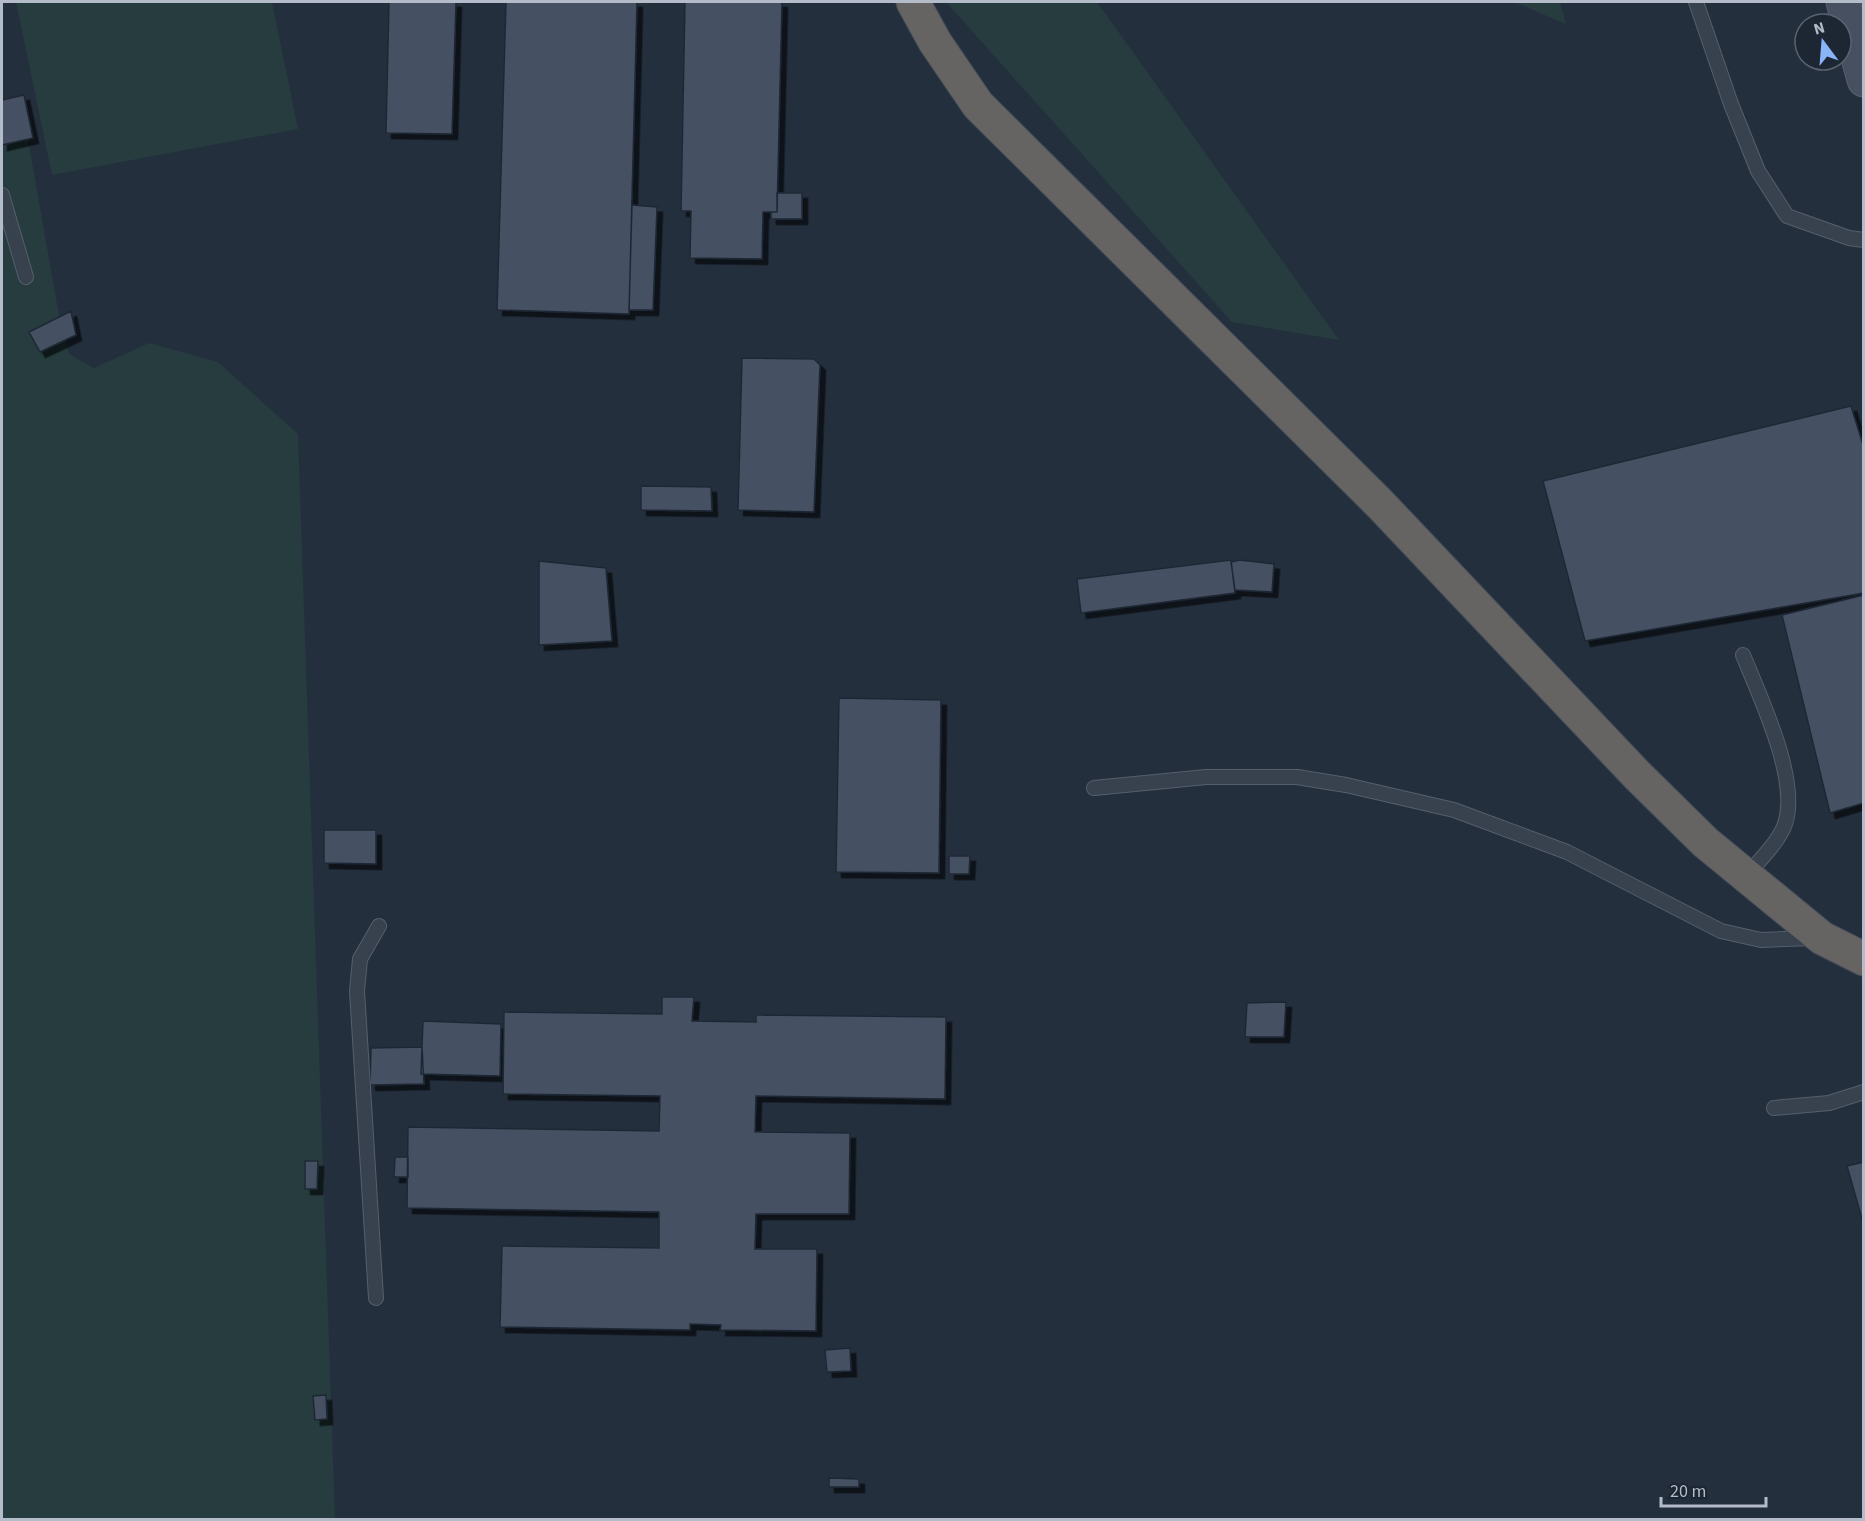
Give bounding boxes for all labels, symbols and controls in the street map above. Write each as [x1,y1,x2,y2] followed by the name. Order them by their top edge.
[1793,12,1853,72] north arrow
[1811,17,1827,41] text: N
[1661,1470,1766,1508] scale bar
[1670,1479,1706,1504] text: 20 m

